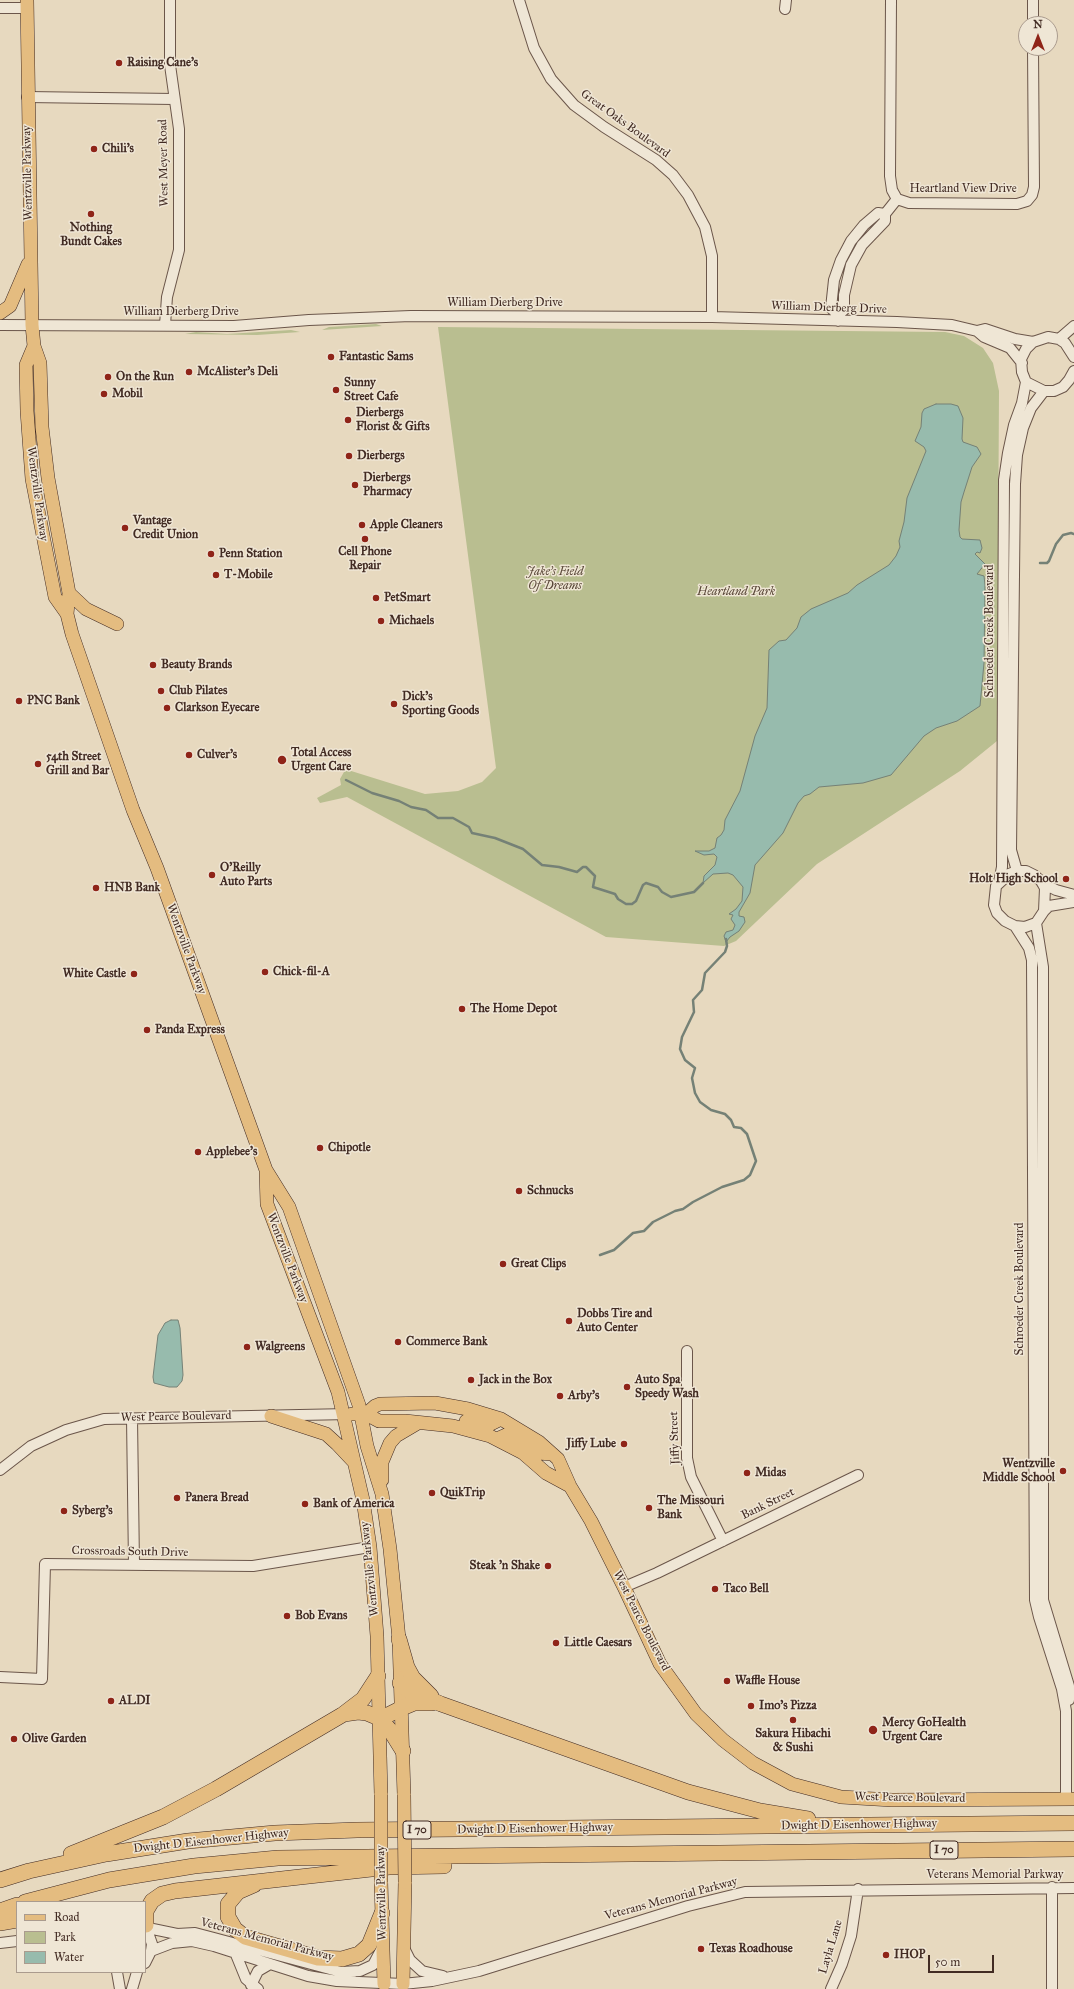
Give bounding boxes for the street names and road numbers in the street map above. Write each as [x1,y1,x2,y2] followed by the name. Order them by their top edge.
[578,87,672,161] street label: Great Oaks Boulevard
[156,119,172,207] street label: West Meyer Road
[20,125,36,221] street label: Wentzville Parkway
[909,182,1017,196] street label: Heartland View Drive
[447,296,563,310] street label: William Dierberg Drive
[771,299,887,317] street label: William Dierberg Drive
[123,305,239,319] street label: William Dierberg Drive
[23,446,51,542] street label: Wentzville Parkway
[983,565,997,697] street label: Schroeder Creek Boulevard
[163,902,209,996] street label: Wentzville Parkway
[263,1211,311,1305] street label: Wentzville Parkway
[1013,1223,1027,1355] street label: Schroeder Creek Boulevard
[121,1409,231,1425] street label: West Pearce Boulevard
[667,1411,683,1465] street label: Jiffy Street
[739,1485,797,1523] street label: Bank Street
[358,1521,382,1617] street label: Wentzville Parkway
[71,1544,189,1560] street label: Crossroads South Drive
[609,1568,673,1674] street label: West Pearce Boulevard
[855,1790,965,1806] street label: West Pearce Boulevard
[781,1816,937,1834] street label: Dwight D Eisenhower Highway
[457,1820,613,1838] street label: Dwight D Eisenhower Highway
[403,1821,431,1839] road number: I 70
[133,1826,289,1856] street label: Dwight D Eisenhower Highway
[930,1841,958,1859] road number: I 70
[374,1845,390,1941] street label: Wentzville Parkway
[927,1868,1063,1882] street label: Veterans Memorial Parkway
[603,1874,739,1924] street label: Veterans Memorial Parkway
[199,1915,335,1965] street label: Veterans Memorial Parkway
[816,1918,846,1976] street label: Layla Lane

